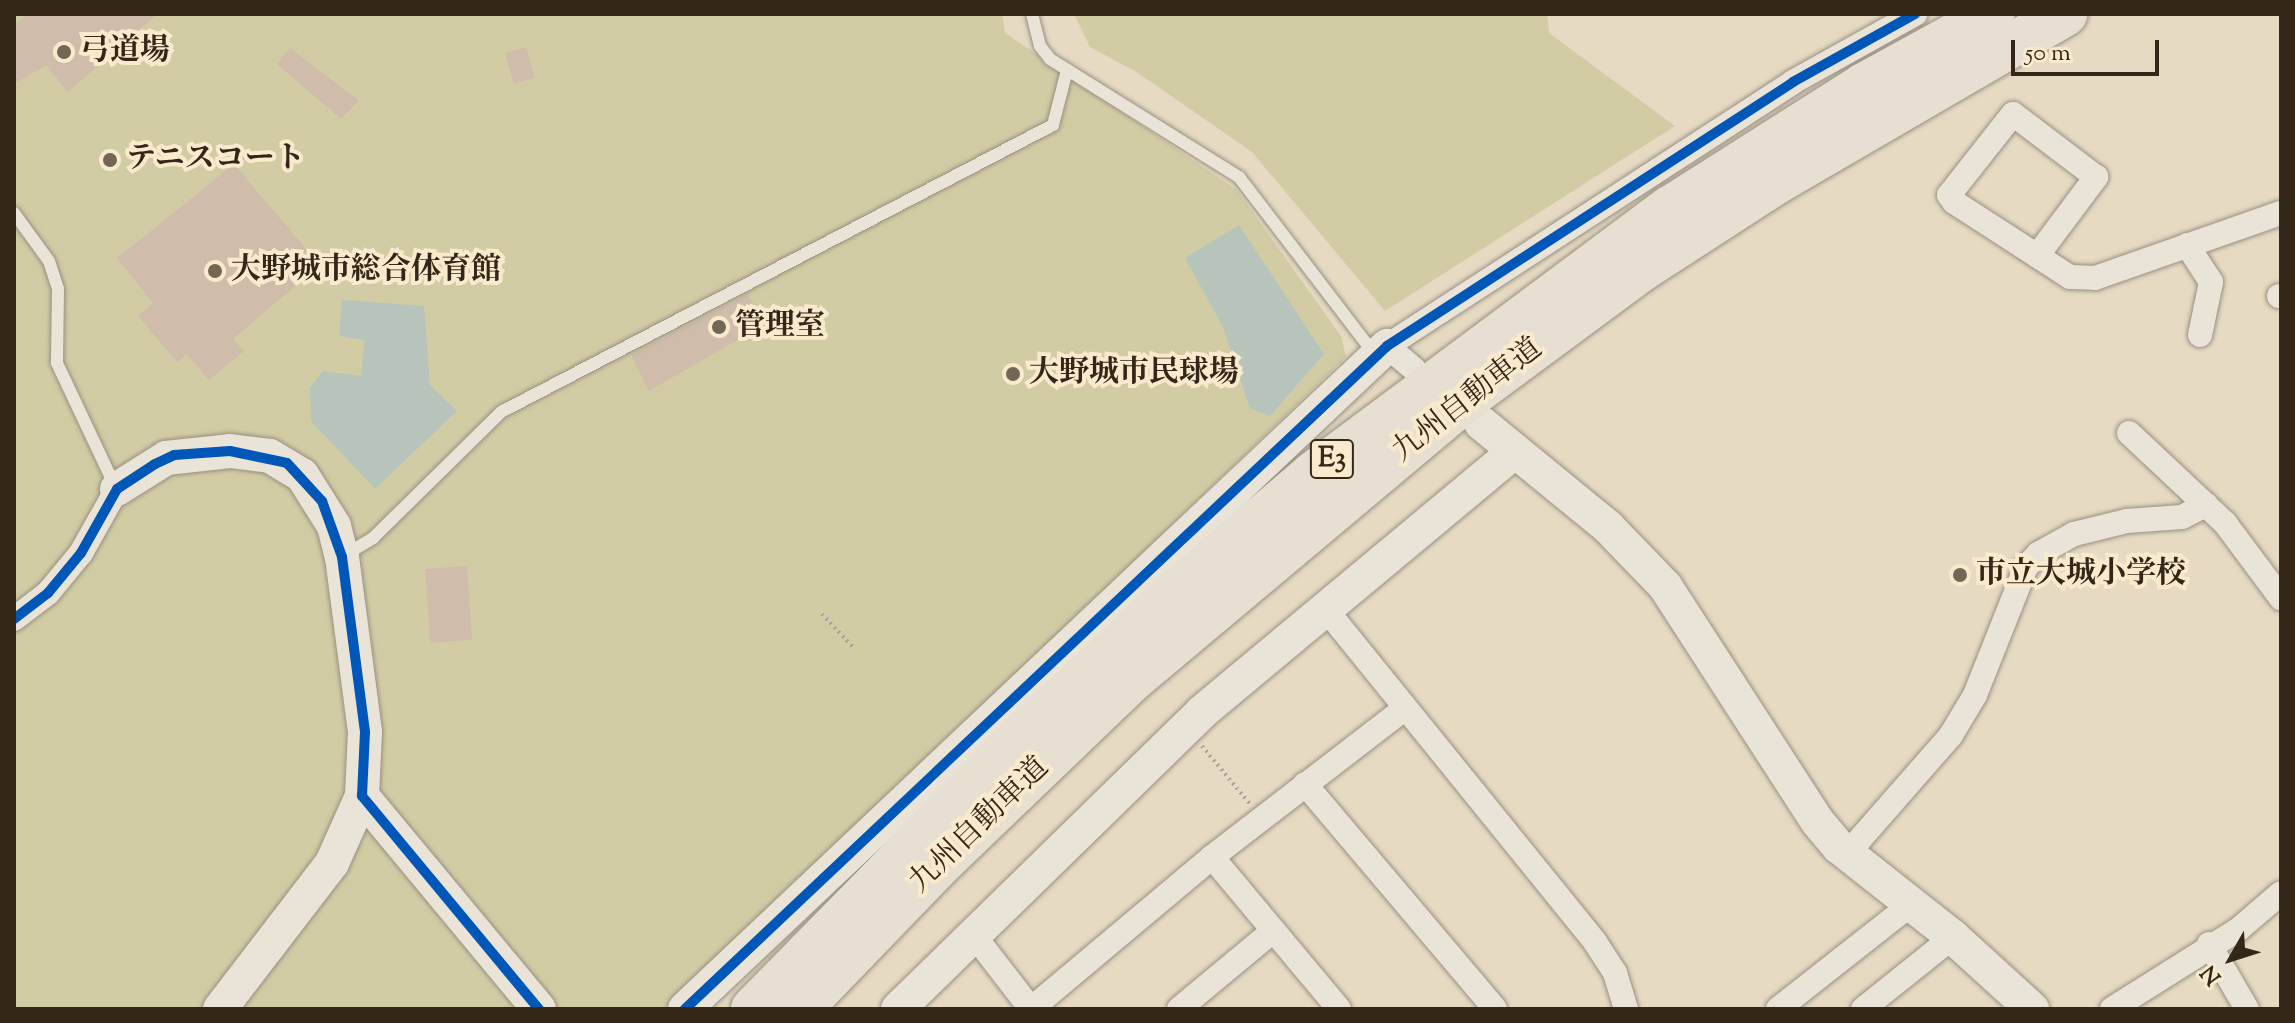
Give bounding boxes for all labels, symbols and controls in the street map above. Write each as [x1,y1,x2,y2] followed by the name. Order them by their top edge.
[2015,24,2163,74] scale bar
[80,34,170,70] place label: 弓道場
[2025,37,2071,71] text: 50 m
[55,43,73,61] marker: 弓道場
[126,142,306,178] place label: テニスコート
[101,151,119,169] marker: テニスコート
[231,253,501,289] place label: 大野城市総合体育館
[206,262,224,280] marker: 大野城市総合体育館
[735,309,825,345] place label: 管理室
[710,318,728,336] marker: 管理室
[1386,331,1550,471] street label: 九州自動車道
[1029,356,1239,392] place label: 大野城市民球場
[1004,365,1022,383] marker: 大野城市民球場
[1308,435,1356,483] road number: E3
[1976,557,2186,593] place label: 市立大城小学校
[1951,566,1969,584] marker: 市立大城小学校
[903,751,1057,901] street label: 九州自動車道
[2191,919,2271,999] north arrow
[2194,957,2230,991] text: N

